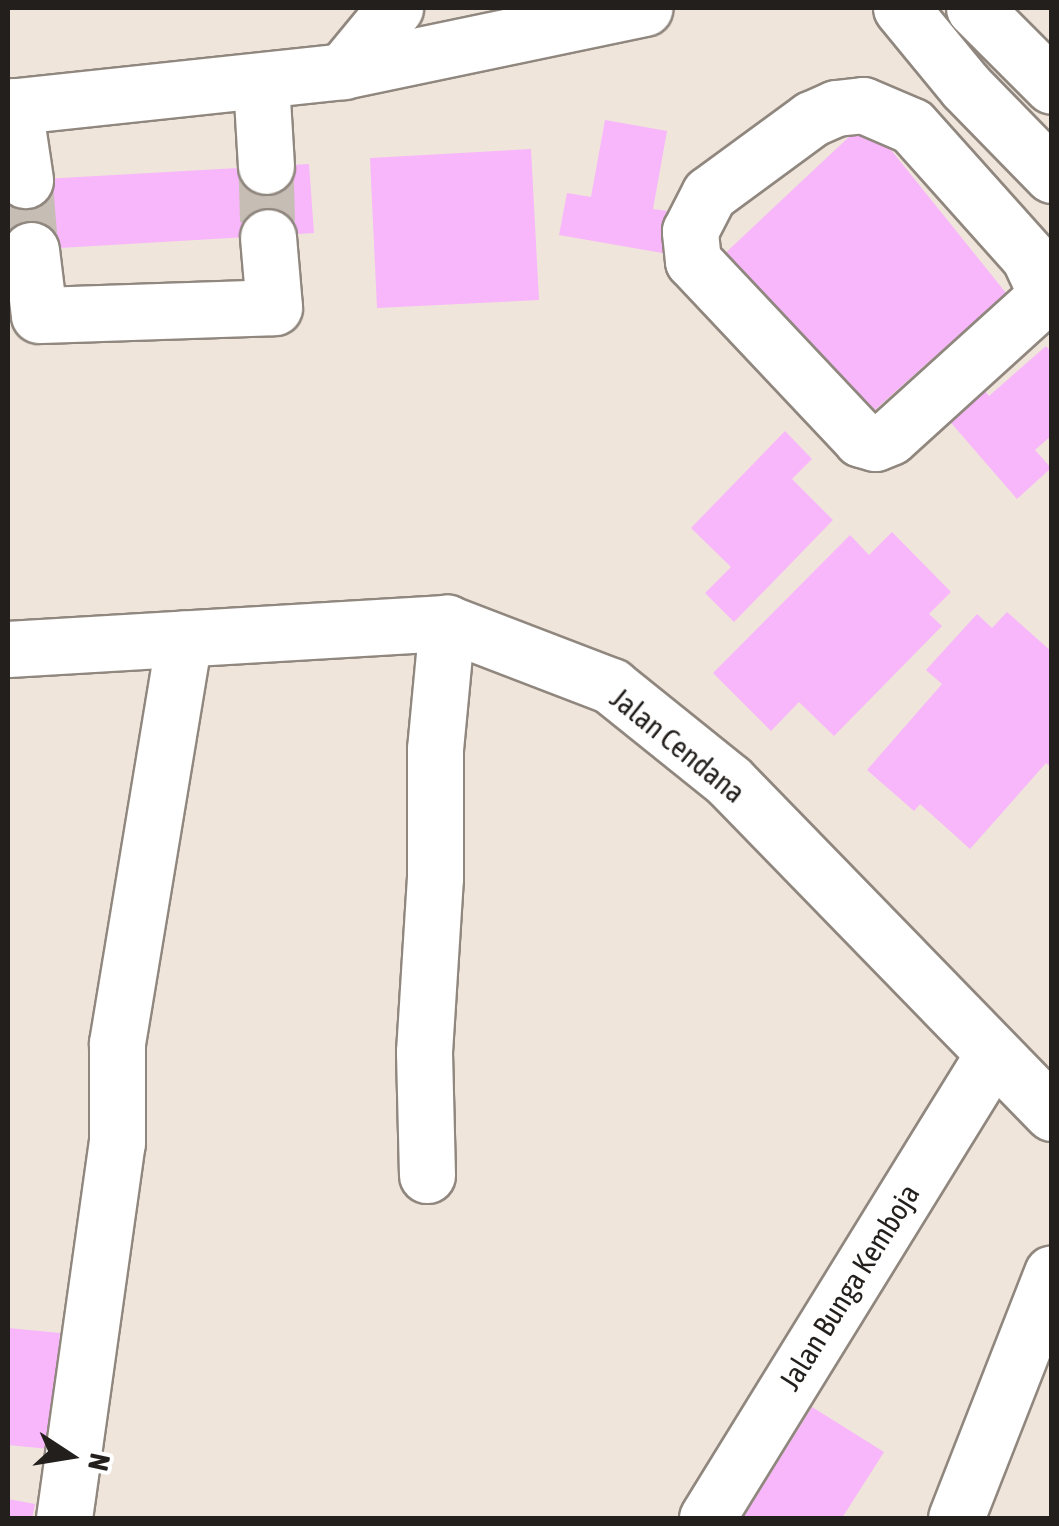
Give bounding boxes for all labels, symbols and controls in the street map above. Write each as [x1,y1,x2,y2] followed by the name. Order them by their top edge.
[604,680,752,810] street label: Jalan Cendana
[771,1177,927,1397] street label: Jalan Bunga Kemboja
[20,1406,120,1506] north arrow
[82,1451,117,1474] text: N

